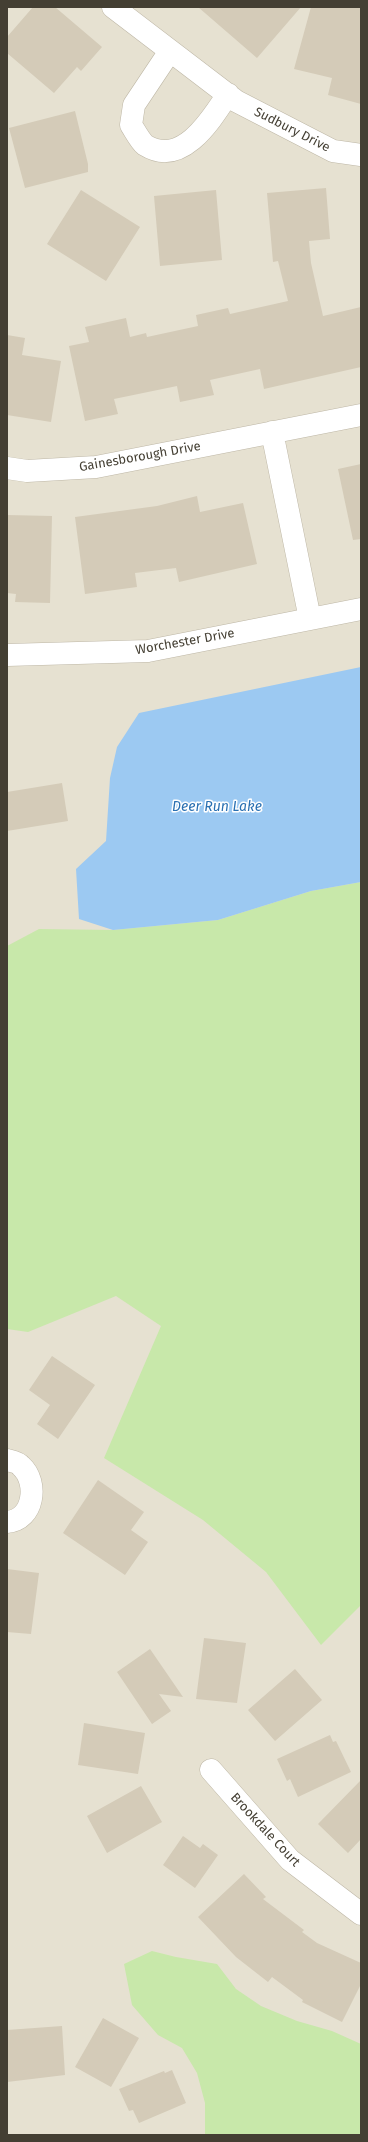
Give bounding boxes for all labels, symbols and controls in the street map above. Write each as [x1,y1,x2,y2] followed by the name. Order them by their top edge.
[251,104,333,156] street label: Sudbury Drive
[78,439,202,475] street label: Gainesborough Drive
[134,626,236,658] street label: Worchester Drive
[172,799,262,815] water label: Deer Run Lake
[227,1790,303,1870] street label: Brookdale Court

